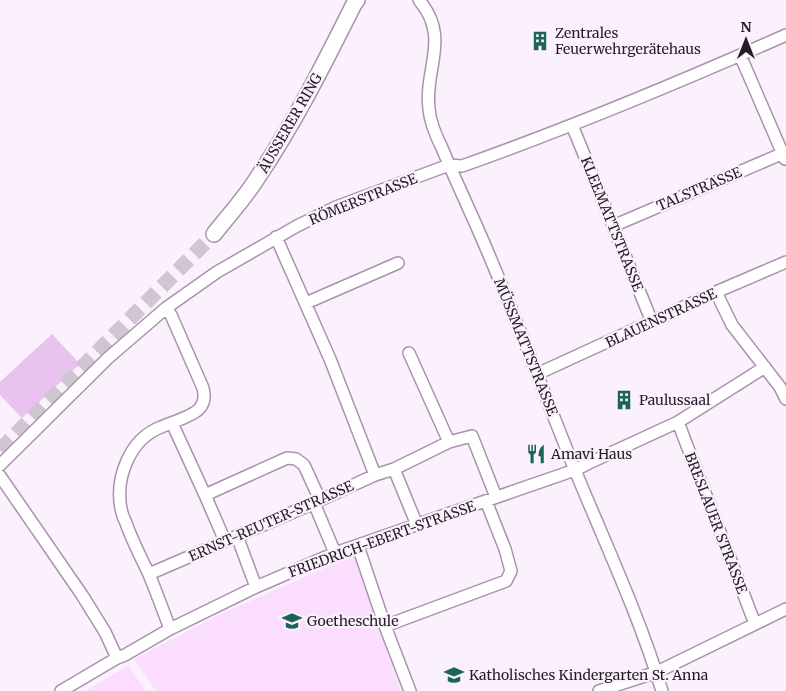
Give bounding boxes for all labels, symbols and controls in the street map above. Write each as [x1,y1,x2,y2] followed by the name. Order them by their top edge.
[721,15,771,65] north arrow
[740,18,752,36] text: N
[555,24,701,58] place label: Zentrales Feuerwehrgerätehaus
[529,30,551,52] building icon: Zentrales Feuerwehrgerätehaus
[254,70,326,177] street label: ÄUSSERER RING
[577,154,647,294] street label: KLEEMATTSTRASSE
[654,163,744,215] street label: TALSTRASSE
[306,169,420,229] street label: RÖMERSTRASSE
[490,276,562,419] street label: MÜSSMATTSTRASSE
[603,284,720,352] street label: BLAUENSTRASSE
[613,389,635,411] building icon: Paulussaal
[639,391,711,409] place label: Paulussaal
[525,443,547,465] restaurant icon: Amavi Haus
[550,445,632,463] place label: Amavi Haus
[681,450,751,596] street label: BRESLAUER STRASSE
[186,476,356,566] street label: ERNST-REUTER-STRASSE
[286,497,478,581] street label: FRIEDRICH-EBERT-STRASSE
[281,610,303,632] school or university icon: Goetheschule
[307,612,398,630] place label: Goetheschule
[443,664,465,686] school or university icon: Katholisches Kindergarten St. Anna
[469,666,709,684] place label: Katholisches Kindergarten St. Anna

